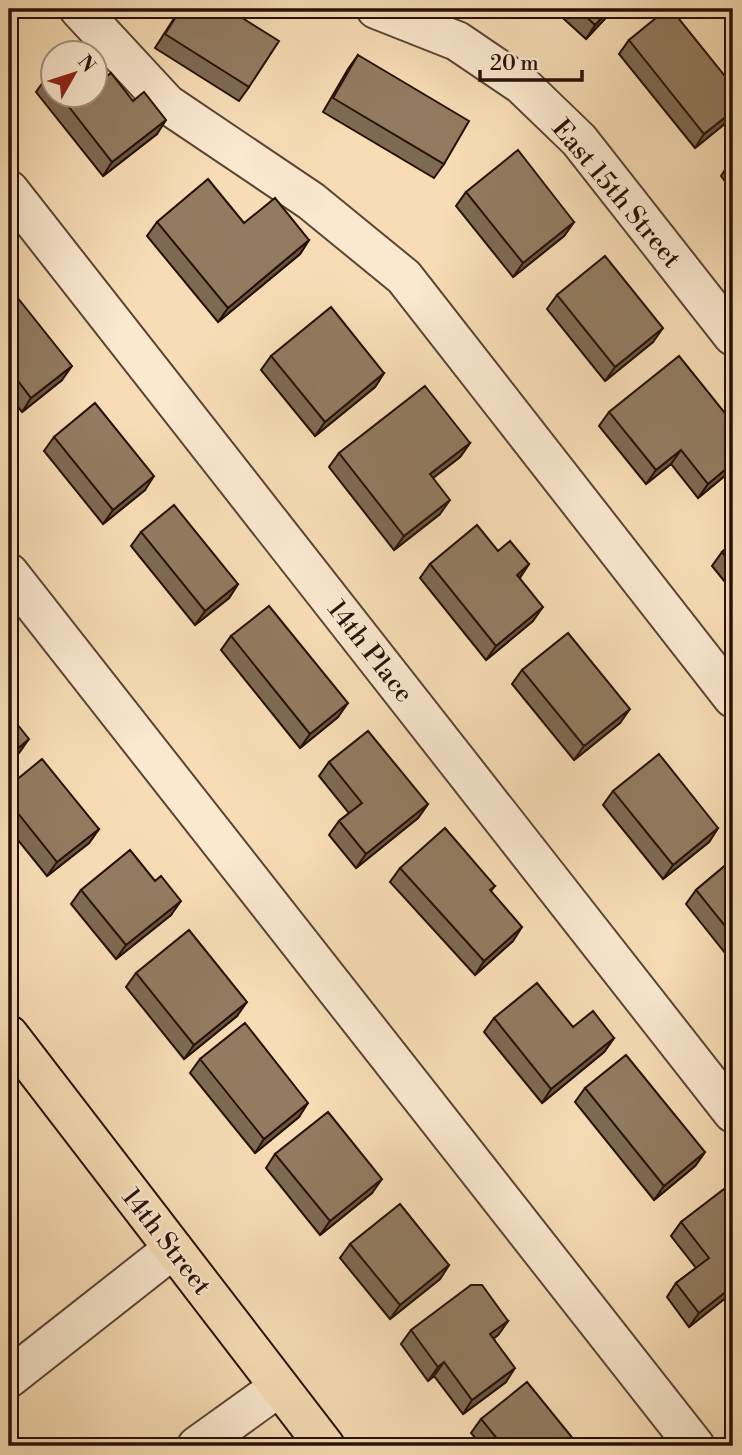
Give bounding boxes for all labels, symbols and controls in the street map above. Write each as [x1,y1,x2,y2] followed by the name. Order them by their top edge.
[38,38,108,108] north arrow
[480,38,581,82] scale bar
[72,51,100,77] text: N
[490,51,539,77] text: 20 m
[545,113,688,274] street label: East 15th Street
[320,594,420,709] street label: 14th Place
[115,1182,218,1301] street label: 14th Street

